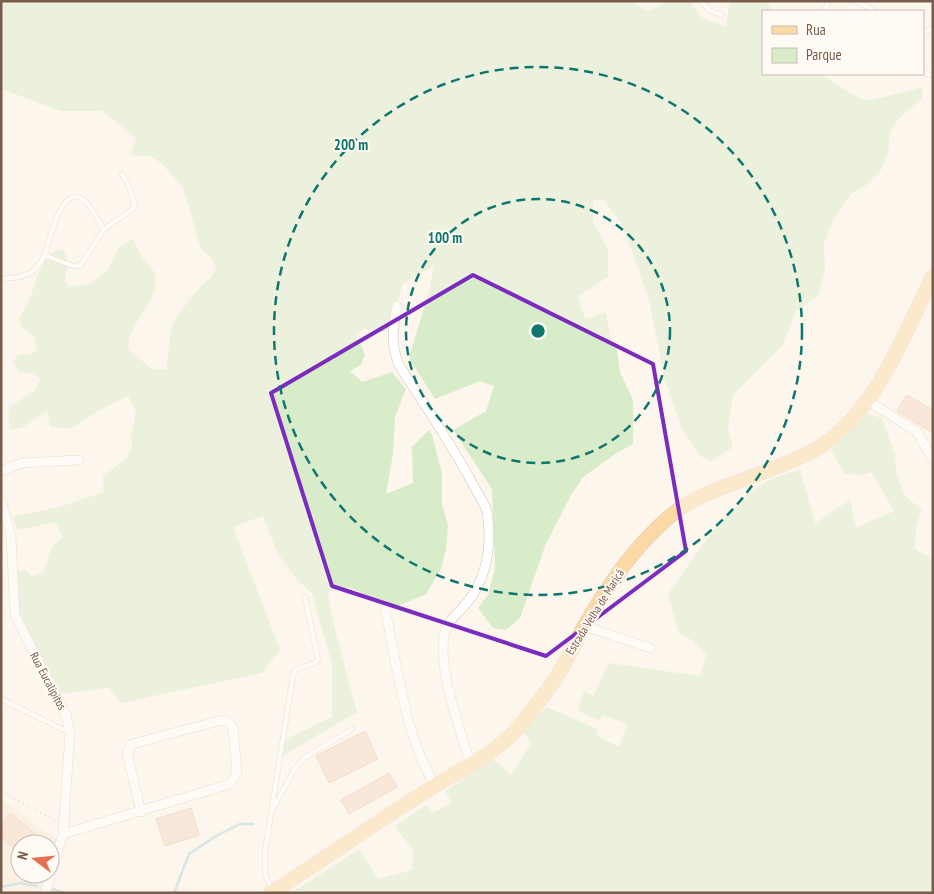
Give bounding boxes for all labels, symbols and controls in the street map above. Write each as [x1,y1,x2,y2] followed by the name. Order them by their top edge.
[762,10,924,75] legend
[806,20,826,39] text: Rua
[806,45,842,64] text: Parque
[334,135,368,154] text: 200 m
[428,228,462,247] text: 100 m
[529,322,547,340] centre of rings
[562,566,627,657] street label: Estrada Velha de Maricá
[27,649,70,712] street label: Rua Eucalipitos
[10,834,60,884] north arrow
[13,849,32,862] text: N

